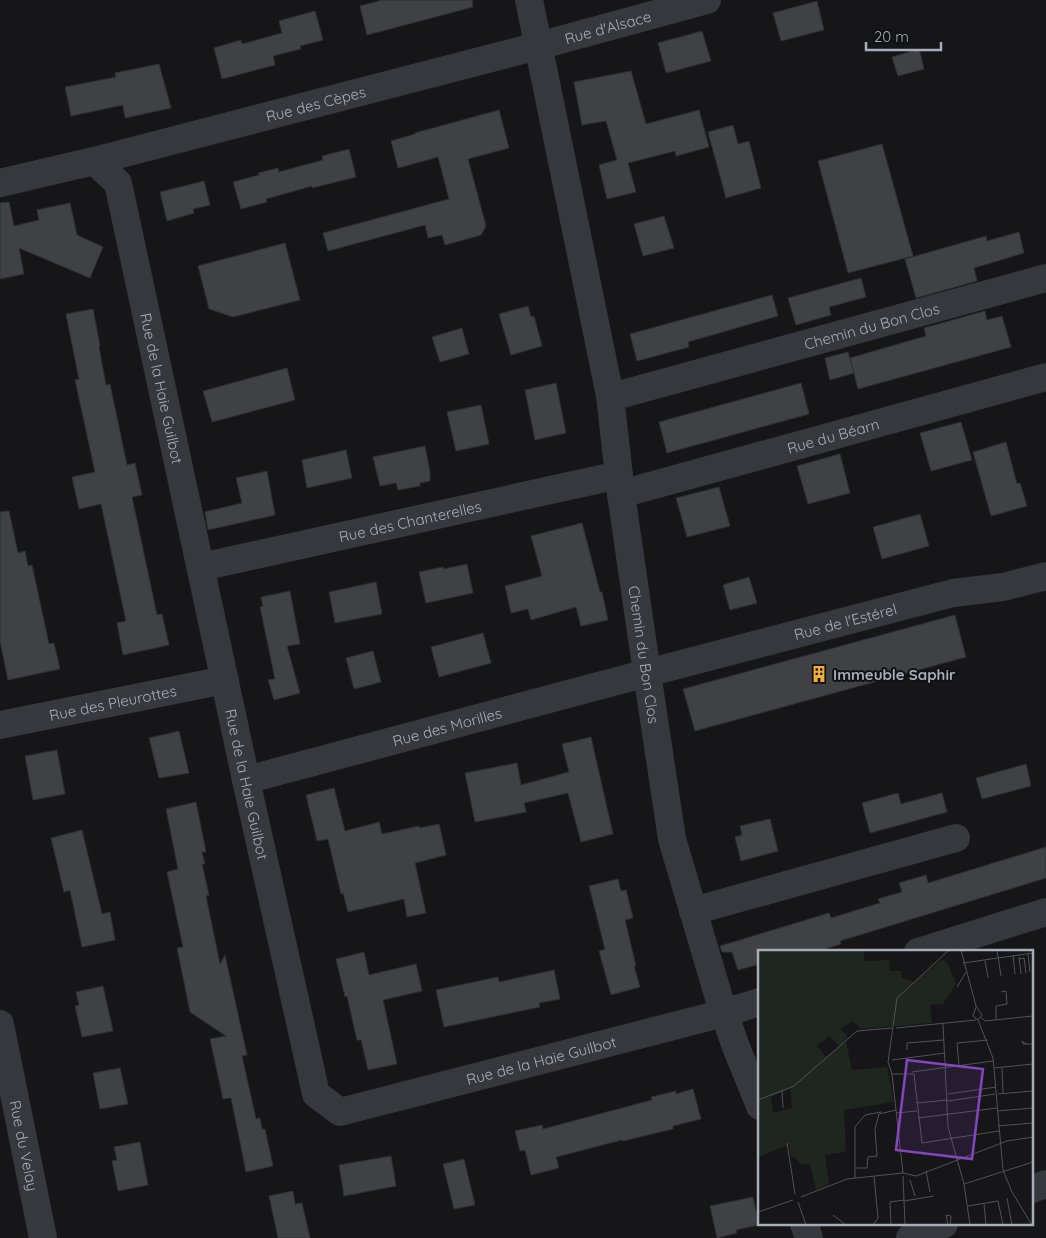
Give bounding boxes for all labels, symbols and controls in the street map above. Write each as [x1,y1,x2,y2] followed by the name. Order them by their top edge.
[563,6,653,48] street label: Rue d'Alsace
[866,20,941,52] scale bar
[874,27,909,46] text: 20 m
[264,82,368,126] street label: Rue des Cèpes
[802,298,941,353] street label: Chemin du Bon Clos
[137,311,187,466] street label: Rue de la Haie Guilbot
[785,414,881,457] street label: Rue du Béarn
[337,496,483,546] street label: Rue des Chanterelles
[625,584,664,725] street label: Chemin du Bon Clos
[792,599,899,644] street label: Rue de l'Estérel
[809,664,829,684] building icon: Immeuble Saphir
[833,665,956,684] place label: Immeuble Saphir
[48,680,178,724] street label: Rue des Pleurottes
[390,703,504,750] street label: Rue des Morilles
[221,707,273,861] street label: Rue de la Haie Guilbot
[758,950,1034,1226] inset map
[464,1032,618,1089] street label: Rue de la Haie Guilbot
[6,1098,43,1193] street label: Rue du Velay

